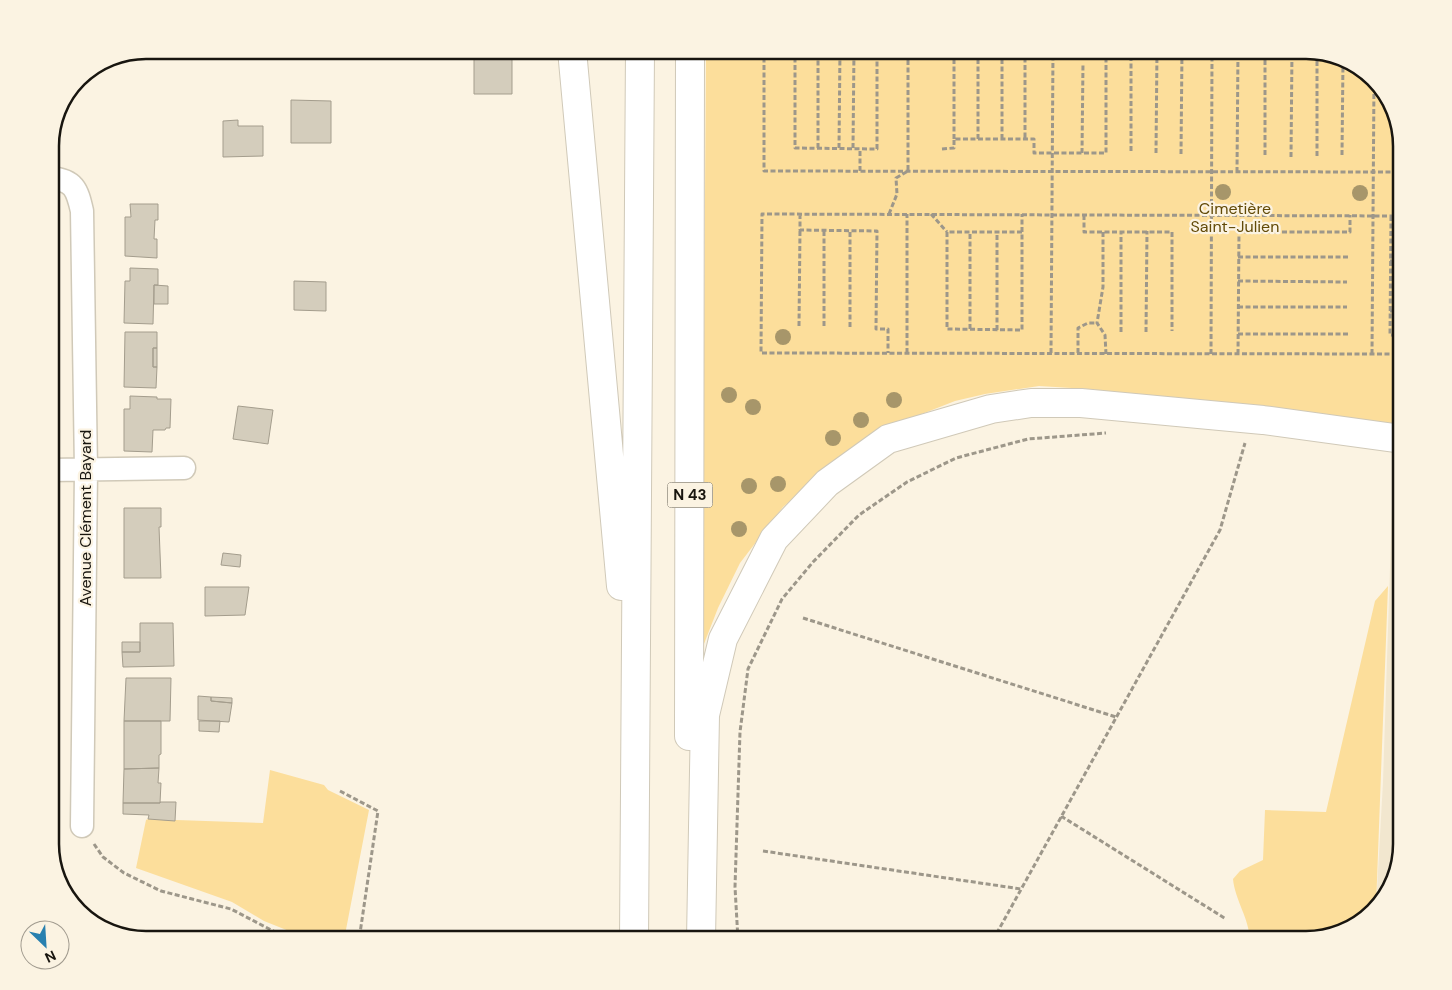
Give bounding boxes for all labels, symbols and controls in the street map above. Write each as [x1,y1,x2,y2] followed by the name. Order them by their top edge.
[1191,198,1279,237] park label: Cimetière Saint-Julien
[75,430,96,606] street label: Avenue Clément Bayard
[668,482,712,508] road number: N 43
[20,920,70,970] north arrow
[42,946,59,967] text: N

